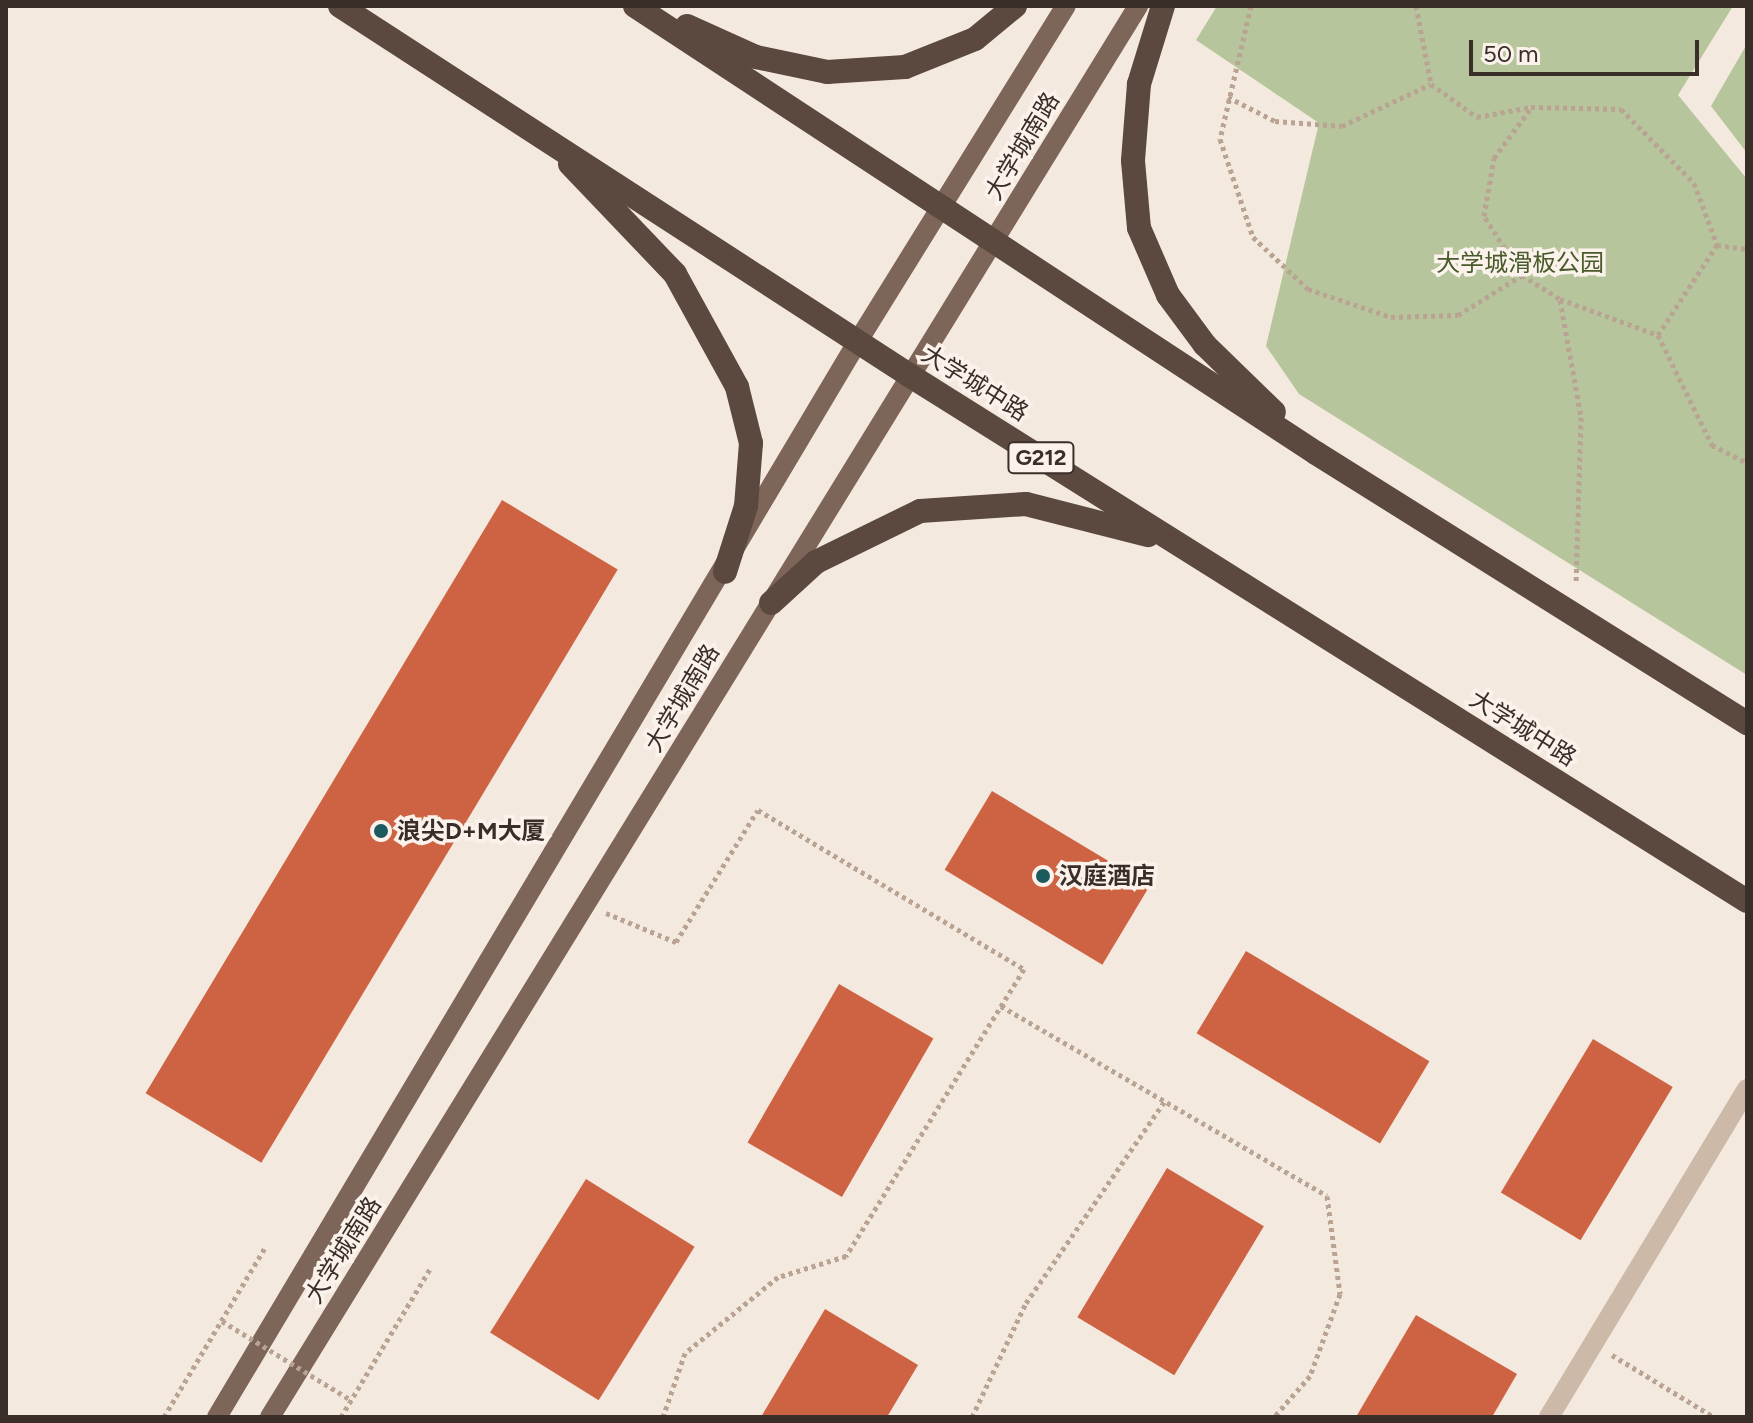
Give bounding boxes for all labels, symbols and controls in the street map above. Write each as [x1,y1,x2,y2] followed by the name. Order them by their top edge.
[1473,24,1703,74] scale bar
[1483,39,1539,68] text: 50 m
[979,87,1065,205] street label: 大学城南路
[1436,249,1604,277] park label: 大学城滑板公园
[916,339,1034,427] street label: 大学城中路
[1007,440,1075,476] road number: G212
[639,639,725,757] street label: 大学城南路
[1464,684,1582,772] street label: 大学城中路
[397,817,546,845] place label: 浪尖D+M大厦
[372,822,390,840] marker: 浪尖D+M大厦
[1059,862,1155,890] place label: 汉庭酒店
[1034,867,1052,885] marker: 汉庭酒店
[299,1191,387,1309] street label: 大学城南路

